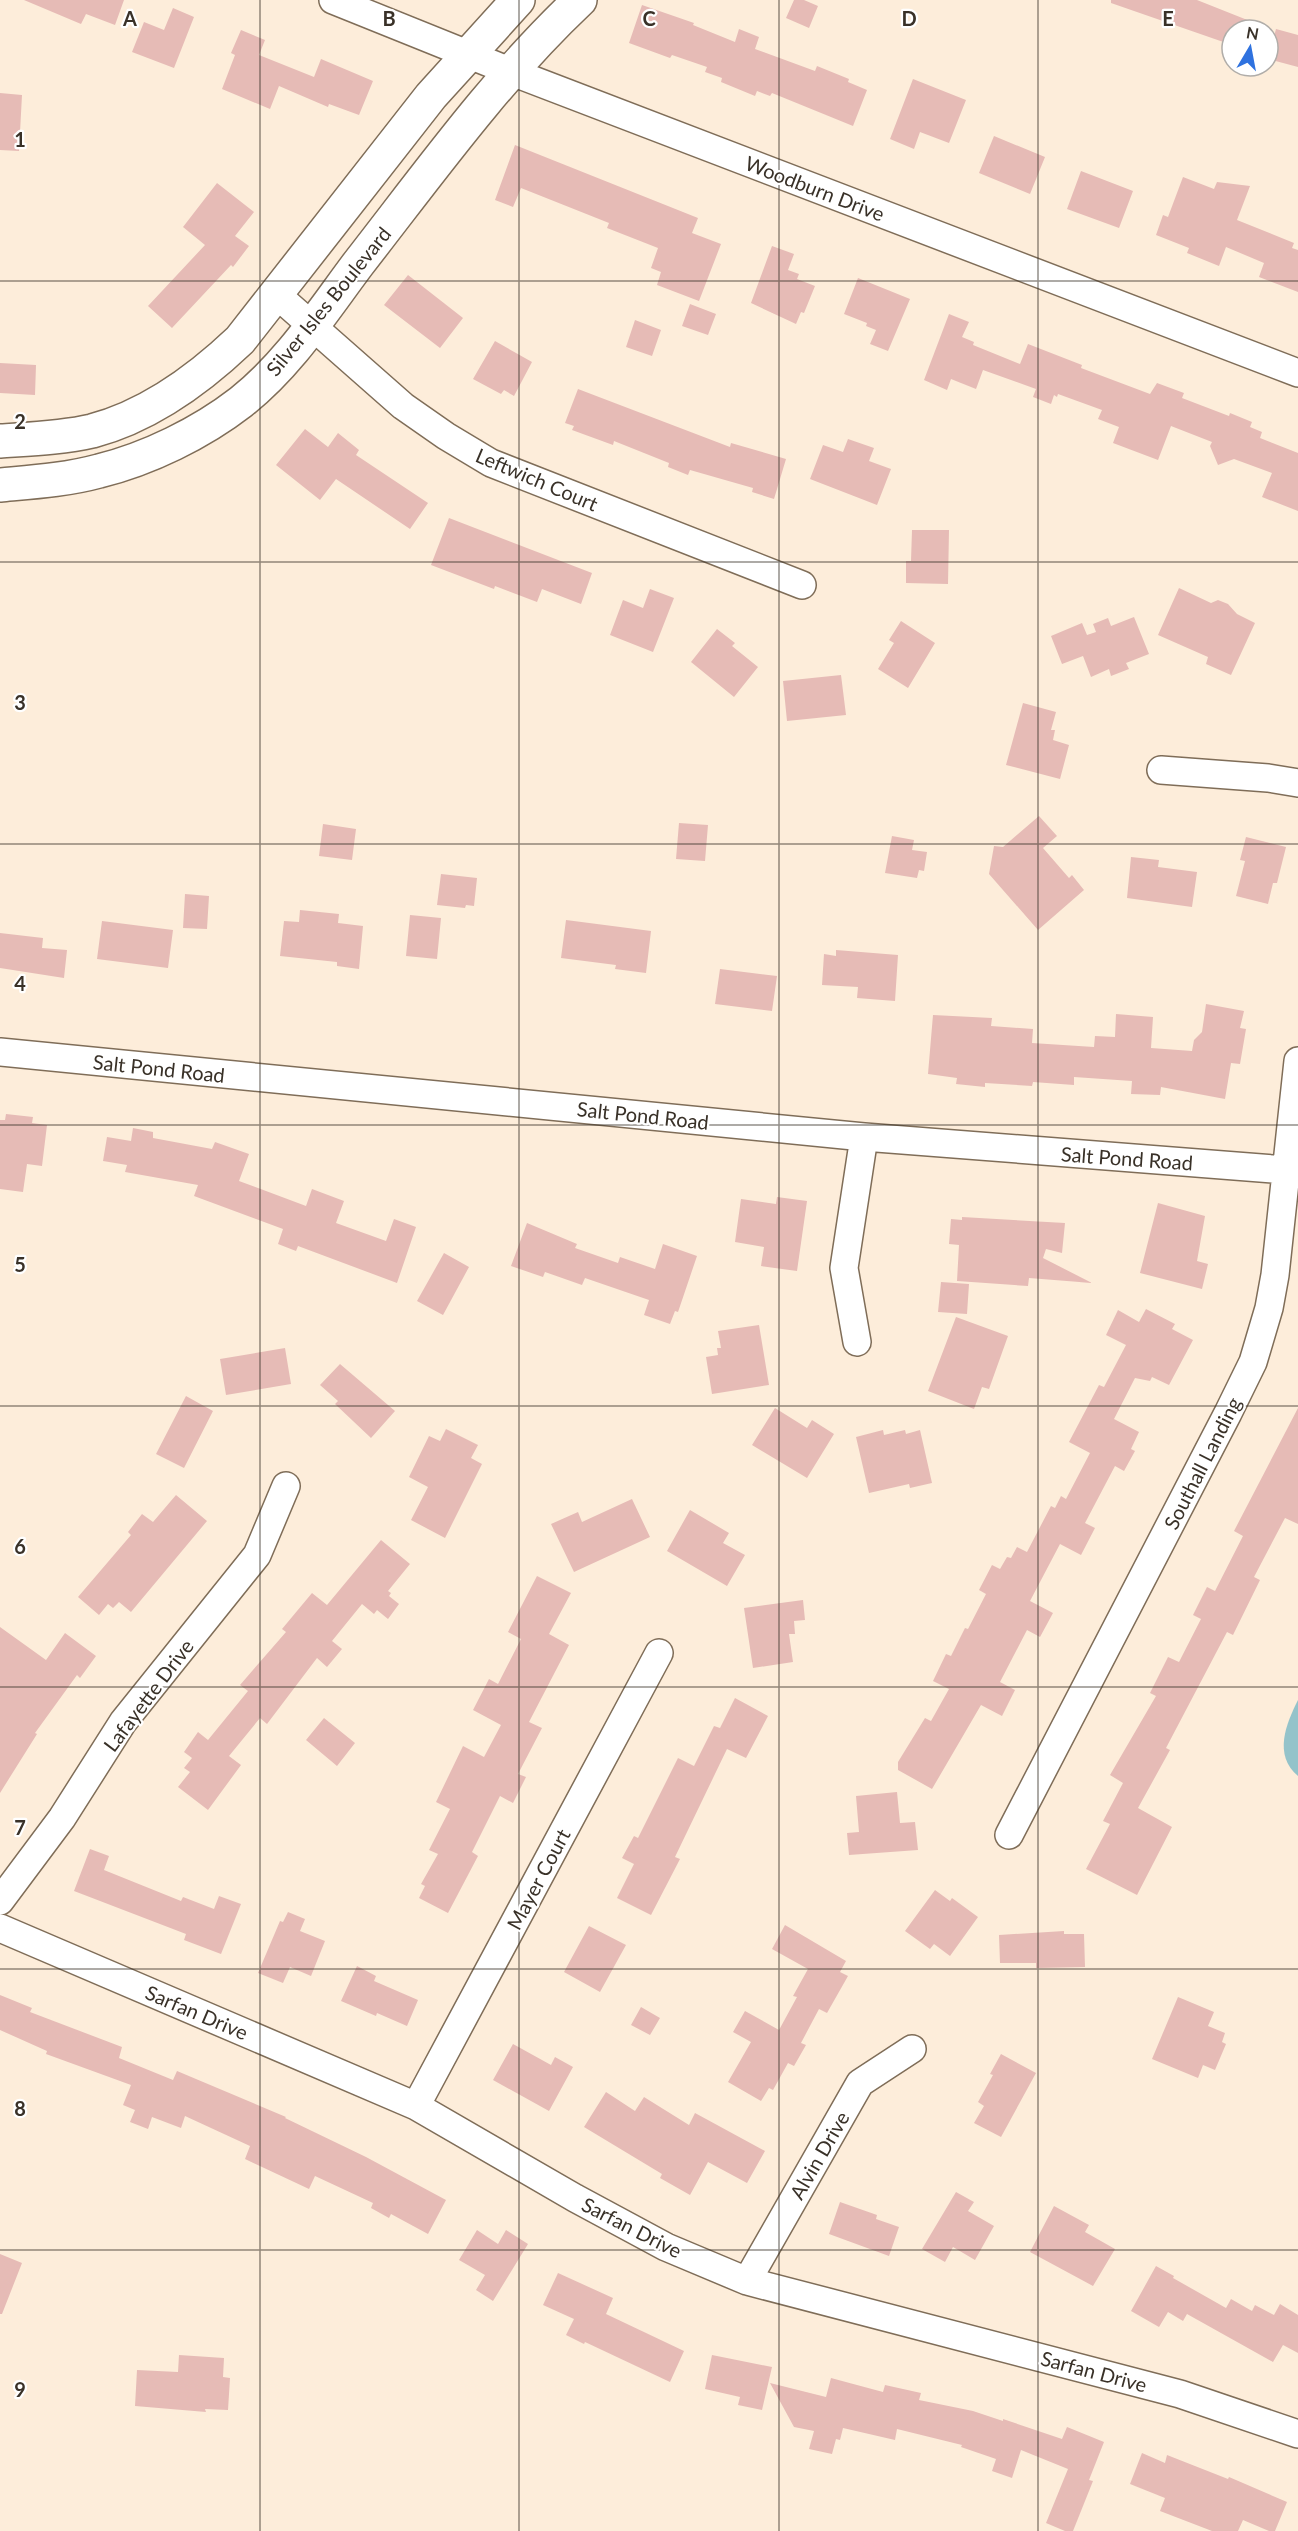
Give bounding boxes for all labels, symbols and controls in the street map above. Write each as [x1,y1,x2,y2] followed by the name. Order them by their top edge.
[122,6,137,30] text: A
[382,6,396,30] text: B
[642,6,656,30] text: C
[901,6,917,30] text: D
[1162,6,1174,30] text: E
[1220,18,1280,78] north arrow
[1245,22,1260,43] text: N
[14,127,26,151] text: 1
[742,150,888,226] street label: Woodburn Drive
[261,222,395,380] street label: Silver Isles Boulevard
[14,409,26,433] text: 2
[472,443,602,515] street label: Leftwich Court
[14,690,26,714] text: 3
[14,971,26,995] text: 4
[92,1049,226,1087] street label: Salt Pond Road
[576,1096,710,1134] street label: Salt Pond Road
[1060,1141,1194,1175] street label: Salt Pond Road
[14,1252,26,1276] text: 5
[1158,1393,1246,1533] street label: Southall Landing
[14,1534,26,1558] text: 6
[98,1634,198,1756] street label: Lafayette Drive
[14,1815,26,1839] text: 7
[501,1825,575,1933] street label: Mayer Court
[142,1980,252,2044] street label: Sarfan Drive
[14,2096,26,2120] text: 8
[784,2107,854,2203] street label: Alvin Drive
[578,2192,686,2262] street label: Sarfan Drive
[1038,2345,1150,2397] street label: Sarfan Drive
[14,2377,26,2401] text: 9

